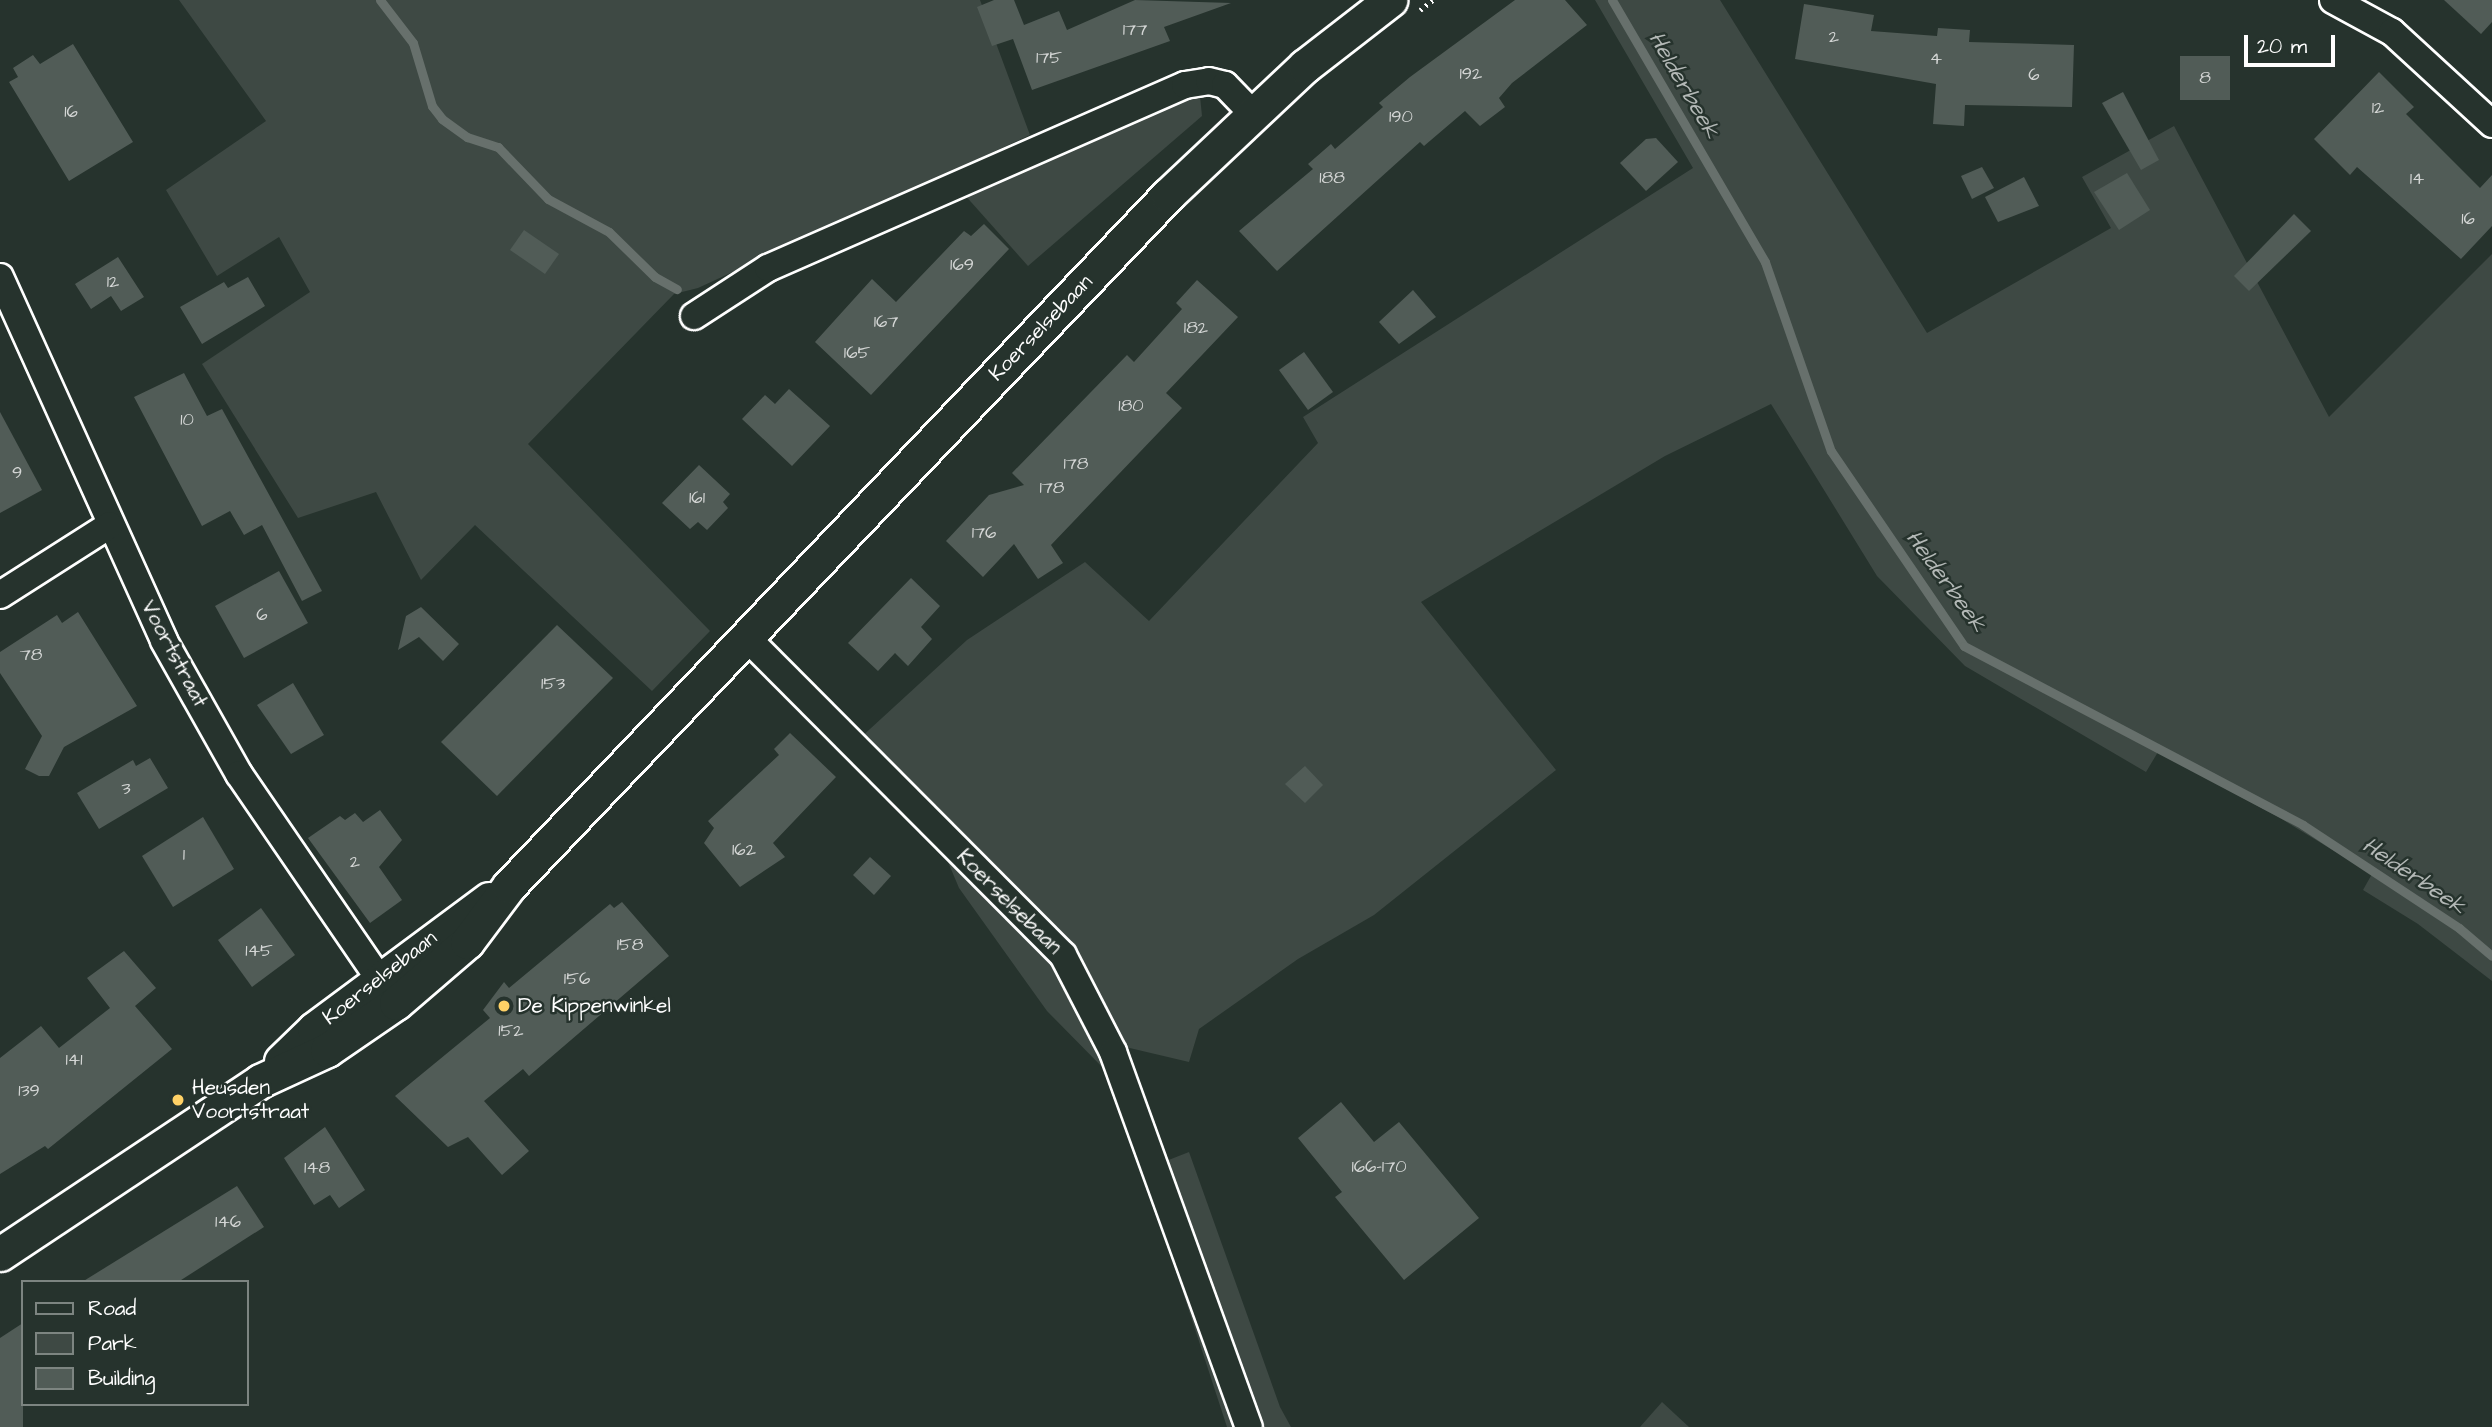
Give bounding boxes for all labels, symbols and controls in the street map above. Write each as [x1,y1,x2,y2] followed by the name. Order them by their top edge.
[1123,19,1147,41] house number: 177
[2247,21,2338,65] scale bar
[1829,26,1839,48] house number: 2
[1642,27,1726,143] water label: Helderbeek
[2257,32,2307,61] text: 20 m
[1036,47,1062,69] house number: 175
[1930,48,1942,70] house number: 4
[1460,63,1482,85] house number: 192
[2028,64,2040,86] house number: 6
[2199,67,2211,89] house number: 8
[2372,97,2384,119] house number: 12
[64,101,78,123] house number: 16
[1389,106,1413,128] house number: 190
[1319,167,1345,189] house number: 188
[2410,168,2424,190] house number: 14
[2461,208,2475,230] house number: 16
[950,254,974,276] house number: 169
[984,270,1098,386] street label: Koerselsebaan
[107,271,119,293] house number: 12
[874,311,898,333] house number: 167
[1184,317,1208,339] house number: 182
[844,342,870,364] house number: 165
[1118,395,1144,417] house number: 180
[180,409,194,431] house number: 10
[1063,453,1089,475] house number: 178
[12,462,22,484] house number: 9
[1039,477,1065,499] house number: 178
[689,487,705,509] house number: 161
[972,522,996,544] house number: 176
[1900,525,1992,637] water label: Helderbeek
[135,596,213,712] street label: Voortstraat
[256,604,268,626] house number: 6
[20,644,42,666] house number: 78
[541,673,565,695] house number: 153
[121,778,131,800] house number: 3
[2357,831,2471,921] water label: Helderbeek
[732,839,756,861] house number: 162
[183,844,185,866] house number: 1
[951,844,1067,960] street label: Koerselsebaan
[350,851,360,873] house number: 2
[318,926,442,1030] street label: Koerselsebaan
[617,934,643,956] house number: 158
[245,940,273,962] house number: 145
[564,968,590,990] house number: 156
[518,993,671,1019] place label: De Kippenwinkel
[496,998,512,1014] marker: De Kippenwinkel
[498,1020,524,1042] house number: 152
[66,1049,82,1071] house number: 141
[192,1075,309,1125] place label: Heusden Voortstraat
[18,1080,40,1102] house number: 139
[170,1092,186,1108] marker: Heusden Voortstraat
[1351,1156,1407,1178] house number: 166-170
[304,1157,330,1179] house number: 148
[215,1211,241,1233] house number: 146
[21,1280,248,1406] legend
[88,1294,136,1323] text: Road
[88,1329,137,1358] text: Park
[88,1364,155,1393] text: Building

